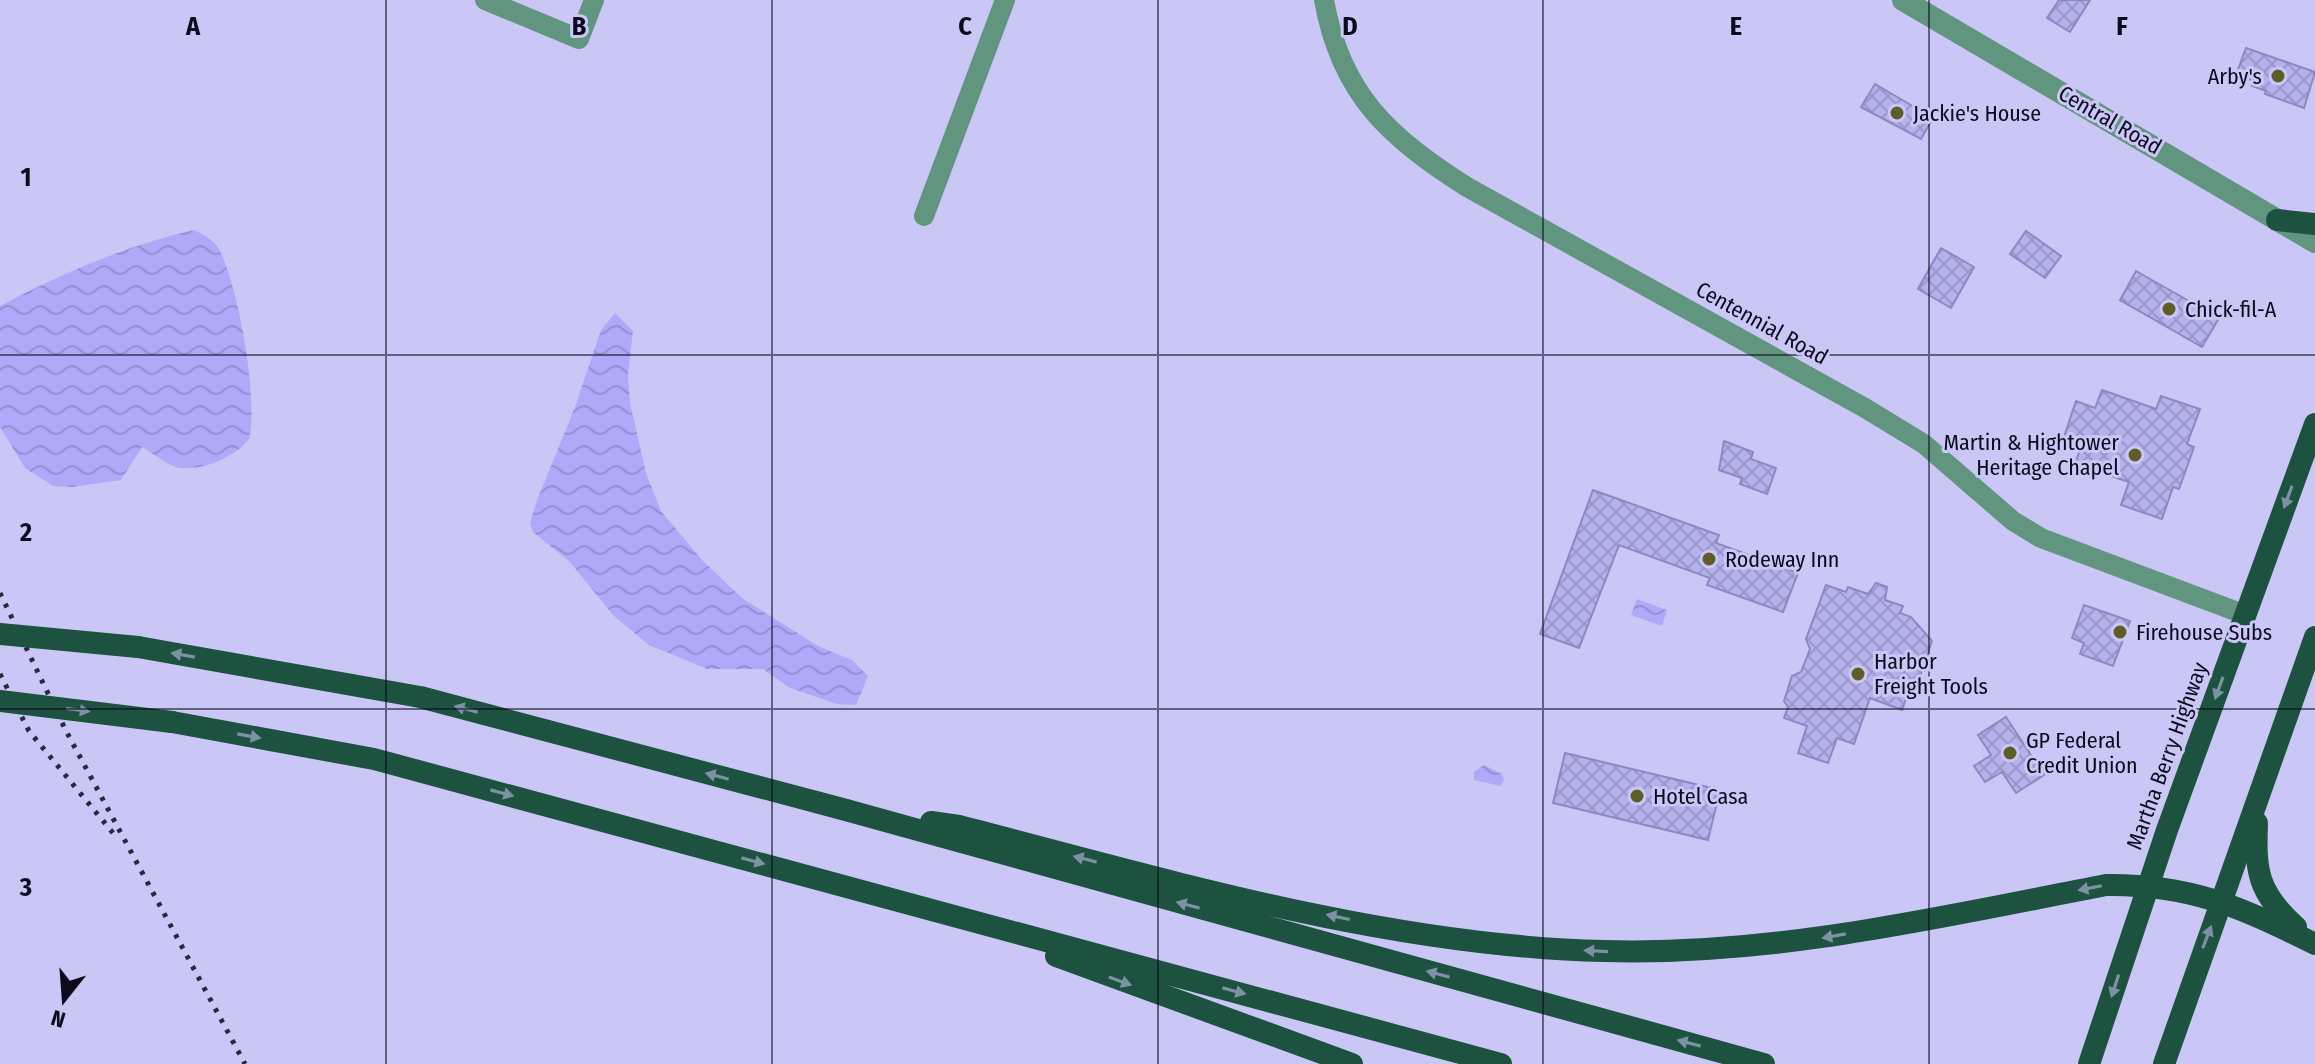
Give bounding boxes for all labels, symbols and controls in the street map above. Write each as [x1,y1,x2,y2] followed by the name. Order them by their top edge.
[185,11,201,42] text: A
[572,11,587,42] text: B
[958,11,972,42] text: C
[1342,11,1358,42] text: D
[1730,11,1742,42] text: E
[2116,11,2128,42] text: F
[2208,63,2262,90] place label: Arby's
[2269,67,2287,85] marker: Arby's
[2054,80,2166,160] street label: Central Road
[1913,100,2041,127] place label: Jackie's House
[1888,104,1906,122] marker: Jackie's House
[21,162,32,193] text: 1
[1691,276,1833,370] street label: Centennial Road
[2185,296,2277,323] place label: Chick-fil-A
[2160,300,2178,318] marker: Chick-fil-A
[1943,429,2119,481] place label: Martin & Hightower Heritage Chapel
[2126,446,2144,464] marker: Martin & Hightower Heritage Chapel
[2282,485,2294,509] one-way arrow
[19,517,32,548] text: 2
[1725,546,1839,573] place label: Rodeway Inn
[1700,550,1718,568] marker: Rodeway Inn
[2136,619,2272,646] place label: Firehouse Subs
[2111,623,2129,641] marker: Firehouse Subs
[170,648,195,660] one-way arrow
[1874,648,1988,700] place label: Harbor Freight Tools
[2121,659,2213,853] street label: Martha Berry Highway
[1849,665,1867,683] marker: Harbor Freight Tools
[2212,676,2225,700] one-way arrow
[453,703,478,715] one-way arrow
[65,704,90,717] one-way arrow
[2026,727,2138,779] place label: GP Federal Credit Union
[236,730,261,743] one-way arrow
[2001,744,2019,762] marker: GP Federal Credit Union
[704,769,728,782] one-way arrow
[1653,783,1748,810] place label: Hotel Casa
[1628,787,1646,805] marker: Hotel Casa
[490,788,515,800] one-way arrow
[1073,852,1098,864] one-way arrow
[740,856,765,868] one-way arrow
[19,872,32,903] text: 3
[2077,883,2102,895] one-way arrow
[1175,898,1199,911] one-way arrow
[1326,910,1351,923] one-way arrow
[2201,925,2214,949] one-way arrow
[1821,930,1846,942] one-way arrow
[1583,944,1608,957] one-way arrow
[24,960,104,1040] north arrow
[1426,967,1450,980] one-way arrow
[2109,974,2121,998] one-way arrow
[1108,975,1132,988] one-way arrow
[1222,986,1247,998] one-way arrow
[48,1004,69,1033] text: N
[1676,1037,1701,1049] one-way arrow

